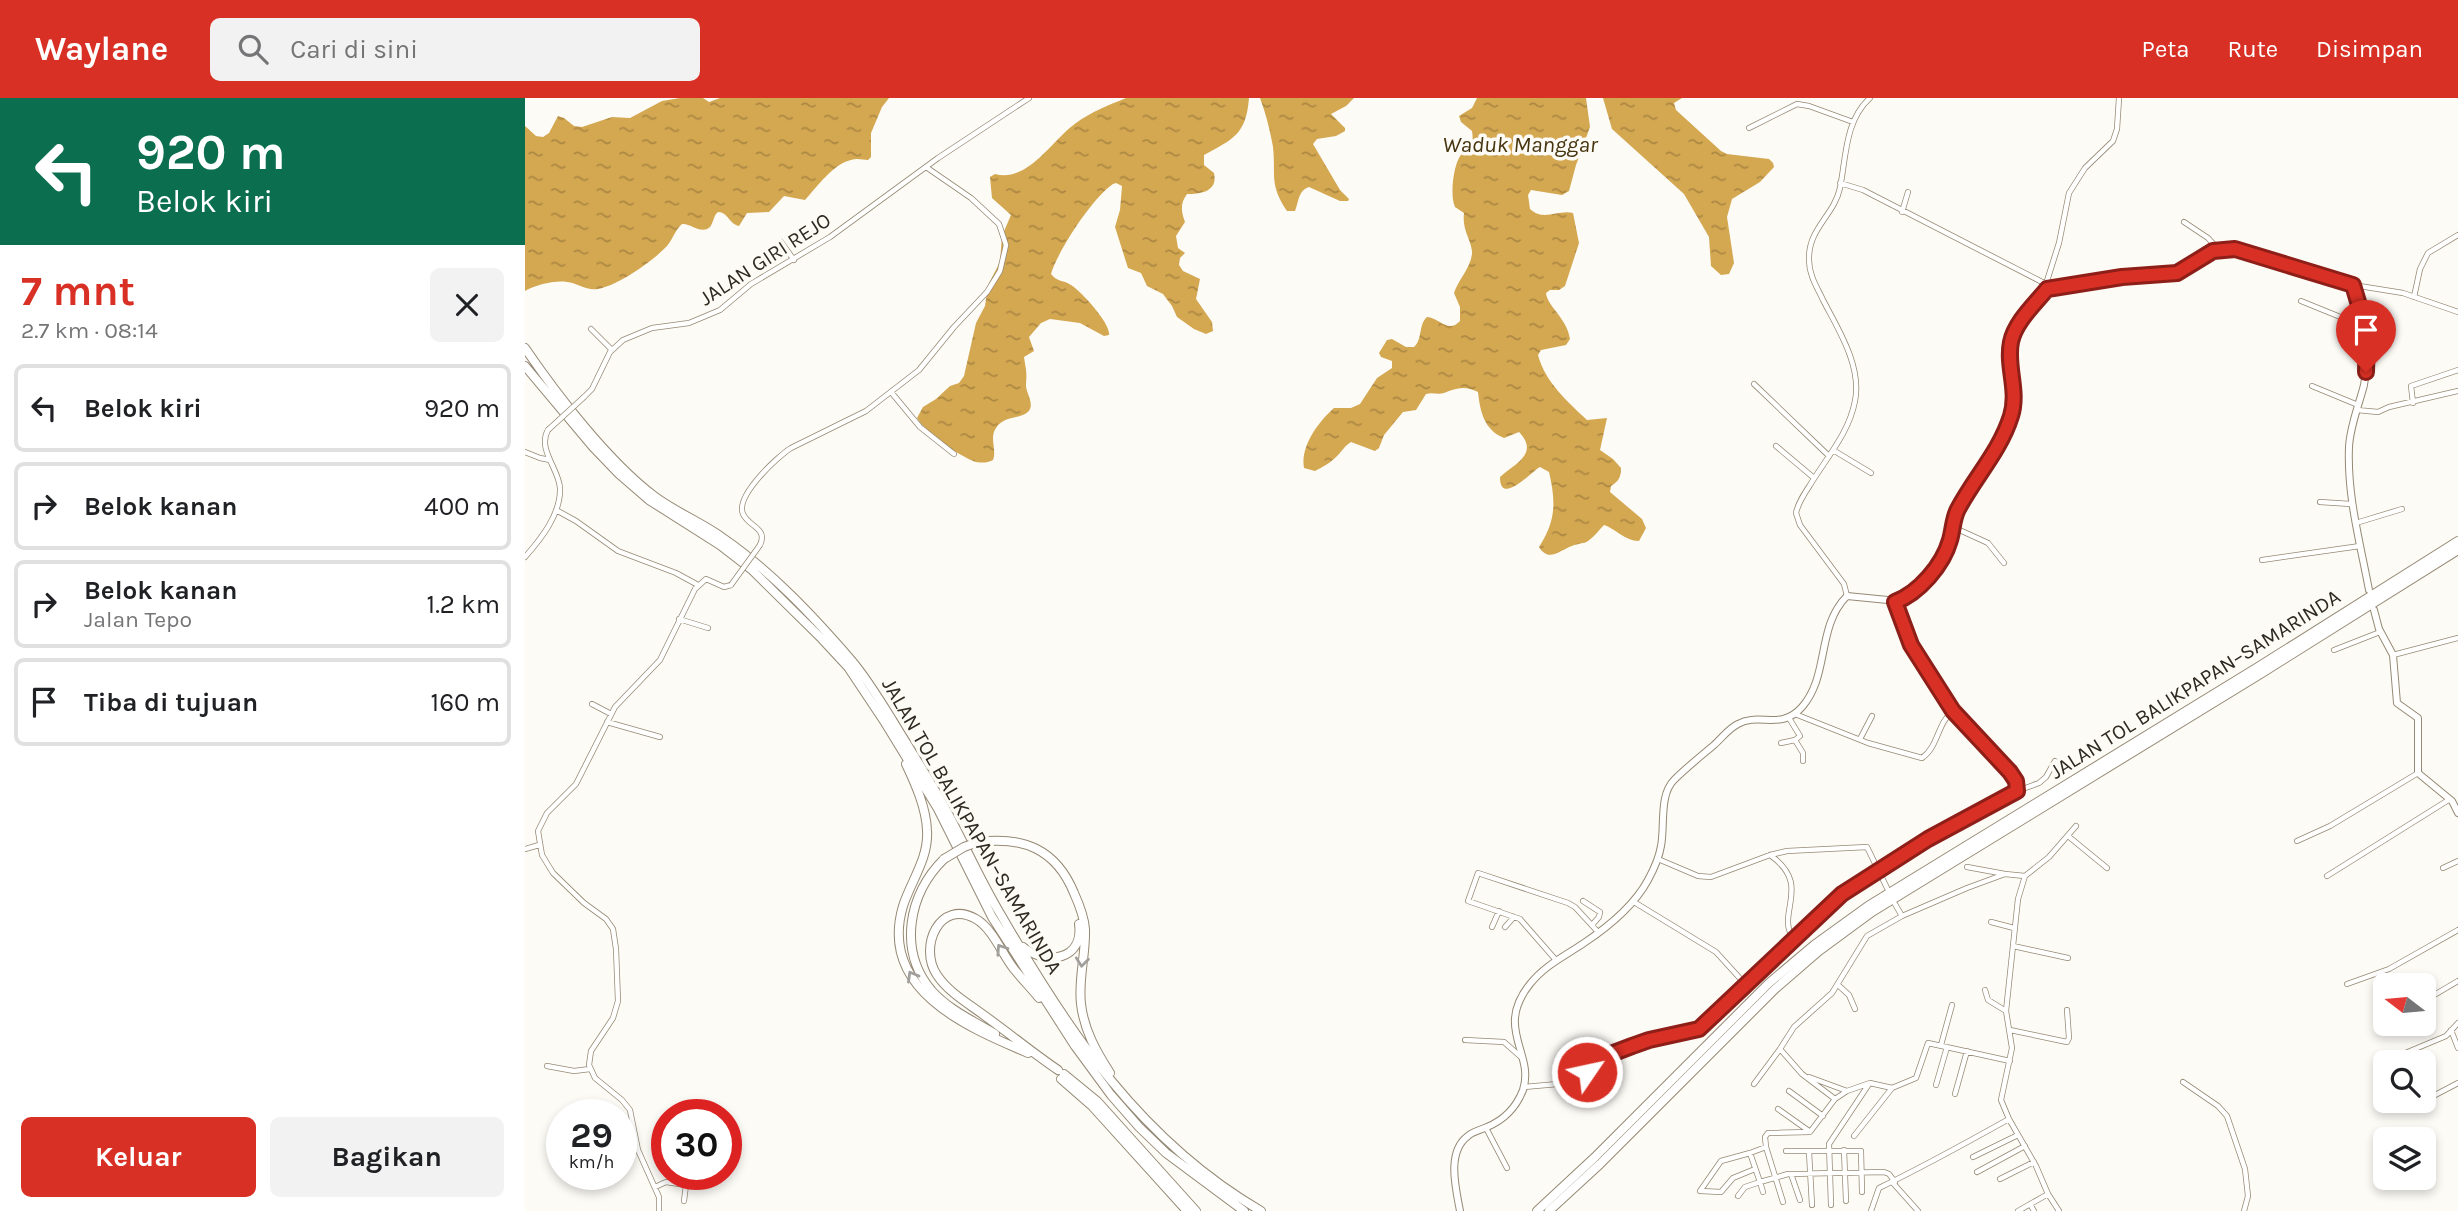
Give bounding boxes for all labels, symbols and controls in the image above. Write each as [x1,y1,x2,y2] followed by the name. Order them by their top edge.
[210,18,700,81] search box
[35,30,168,68] text: Waylane
[234,30,272,68] icon: search
[290,34,418,65] text: Cari di sini
[2142,35,2189,63] text: Peta
[2227,35,2278,63] text: Rute
[2316,35,2423,63] text: Disimpan
[136,124,285,181] text: 920 m
[21,126,112,217] icon: left
[1442,131,1599,158] water label: Waduk Manggar
[136,183,273,220] text: Belok kiri
[695,208,835,310] street label: JALAN GIRI REJO
[21,266,135,316] text: 7 mnt
[430,268,504,342] button: close
[2336,300,2396,372] pin
[2347,311,2385,349] icon: arrive
[21,317,158,344] text: 2.7 km · 08:14
[25,389,63,427] icon: left
[84,393,202,424] text: Belok kiri
[424,393,500,424] text: 920 m
[25,487,63,525] icon: right
[84,491,237,522] text: Belok kanan
[424,491,500,522] text: 400 m
[84,575,237,606] text: Belok kanan
[2045,584,2345,784] street label: JALAN TOL BALIKPAPAN–SAMARINDA
[25,585,63,623] icon: right
[427,589,500,620] text: 1.2 km
[84,606,192,633] text: Jalan Tepo
[877,674,1067,978] street label: JALAN TOL BALIKPAPAN–SAMARINDA
[25,683,63,721] icon: arrive
[84,687,258,718] text: Tiba di tujuan
[431,687,500,718] text: 160 m
[997,944,1009,957] one-way arrow
[1075,957,1090,968] one-way arrow
[907,970,920,983] one-way arrow
[2373,973,2436,1036] north arrow
[2373,973,2436,1190] map controls
[1550,1035,1624,1109] position arrow
[2373,1050,2436,1113] button: search
[651,1099,742,1190] speed limit sign: 30
[570,1115,613,1156] text: 29
[21,1117,256,1197] button: Keluar
[270,1117,504,1197] button: Bagikan
[2373,1127,2436,1190] button: layers
[569,1151,614,1173] text: km/h

